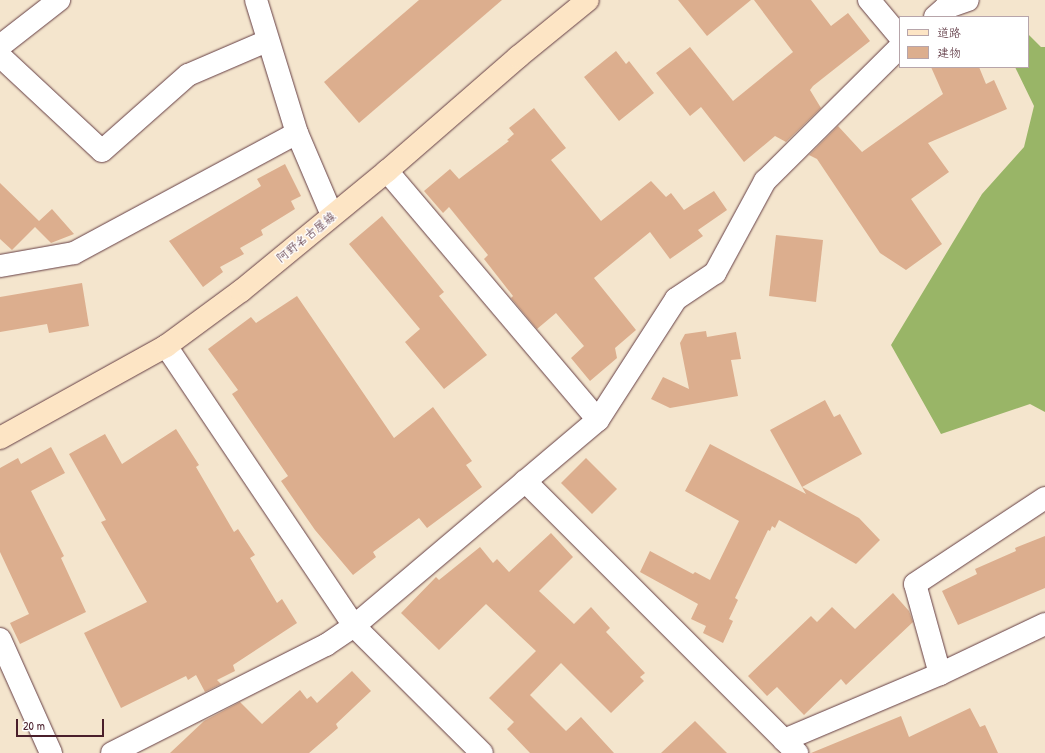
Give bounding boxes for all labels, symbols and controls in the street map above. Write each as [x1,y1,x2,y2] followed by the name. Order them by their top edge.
[899,16,1029,68] legend
[937,24,961,41] text: 道路
[937,44,961,61] text: 建物
[273,209,339,265] street label: 阿野名古屋線
[18,711,106,737] scale bar
[23,717,45,734] text: 20 m

